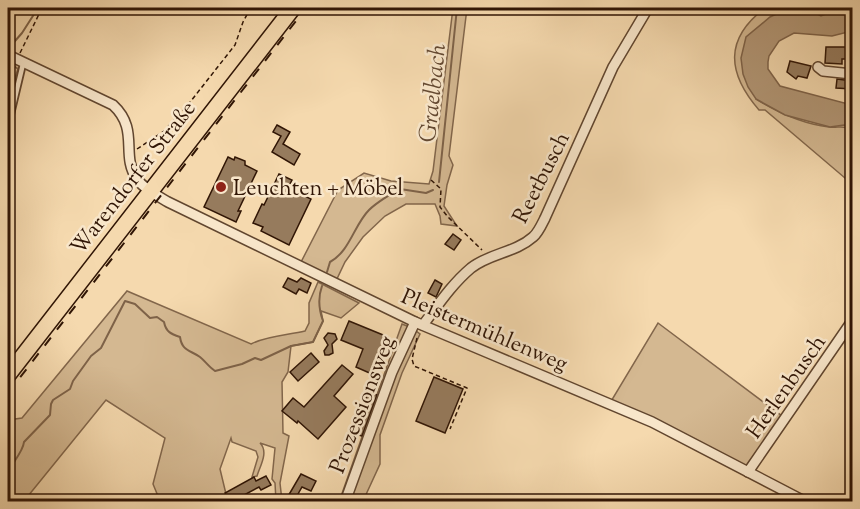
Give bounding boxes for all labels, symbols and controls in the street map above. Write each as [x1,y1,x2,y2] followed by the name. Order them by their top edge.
[412,42,456,144] water label: Graelbach
[64,95,205,263] street label: Warendorfer Straße
[506,127,579,230] street label: Reetbusch
[233,174,403,206] place label: Leuchten + Möbel
[214,180,228,194] marker: Leuchten + Möbel
[395,282,572,381] street label: Pleistermühlenweg
[740,329,835,446] street label: Herlenbusch
[323,331,405,478] street label: Prozessionsweg

